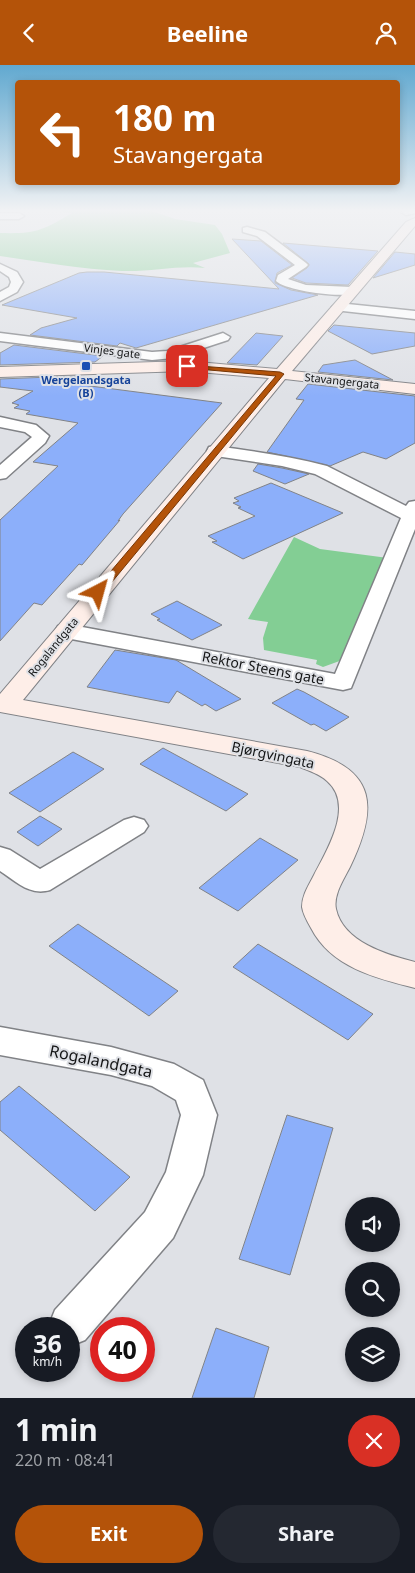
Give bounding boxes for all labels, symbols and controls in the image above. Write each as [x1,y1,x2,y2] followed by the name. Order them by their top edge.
[167,18,248,48] text: Beeline
[15,19,43,47] icon: back
[372,19,400,47] icon: person
[113,94,216,141] text: 180 m
[30,100,95,165] icon: left
[113,139,263,169] text: Stavangergata
[83,340,141,361] street label: Vinjes gate
[166,345,208,387] pin
[173,352,201,380] icon: arrive
[80,360,92,372] marker: Wergelandsgata (B)
[304,369,380,392] street label: Stavangergata
[41,372,131,400] place label: Wergelandsgata (B)
[71,565,123,617] position arrow
[24,614,81,679] street label: Rogalandgata
[200,646,326,689] street label: Rektor Steens gate
[230,736,316,773] street label: Bjørgvingata
[47,1039,155,1083] street label: Rogalandgata
[345,1197,400,1382] map controls
[345,1197,400,1252] button: sound
[345,1262,400,1317] button: search
[90,1317,155,1382] speed limit sign: 40
[33,1326,62,1360] text: 36
[345,1327,400,1382] button: layers
[33,1353,62,1370] text: km/h
[15,1409,98,1450] text: 1 min
[348,1415,400,1467] button: close
[15,1449,115,1471] text: 220 m · 08:41
[15,1505,203,1563] button: Exit
[213,1505,400,1563] button: Share

